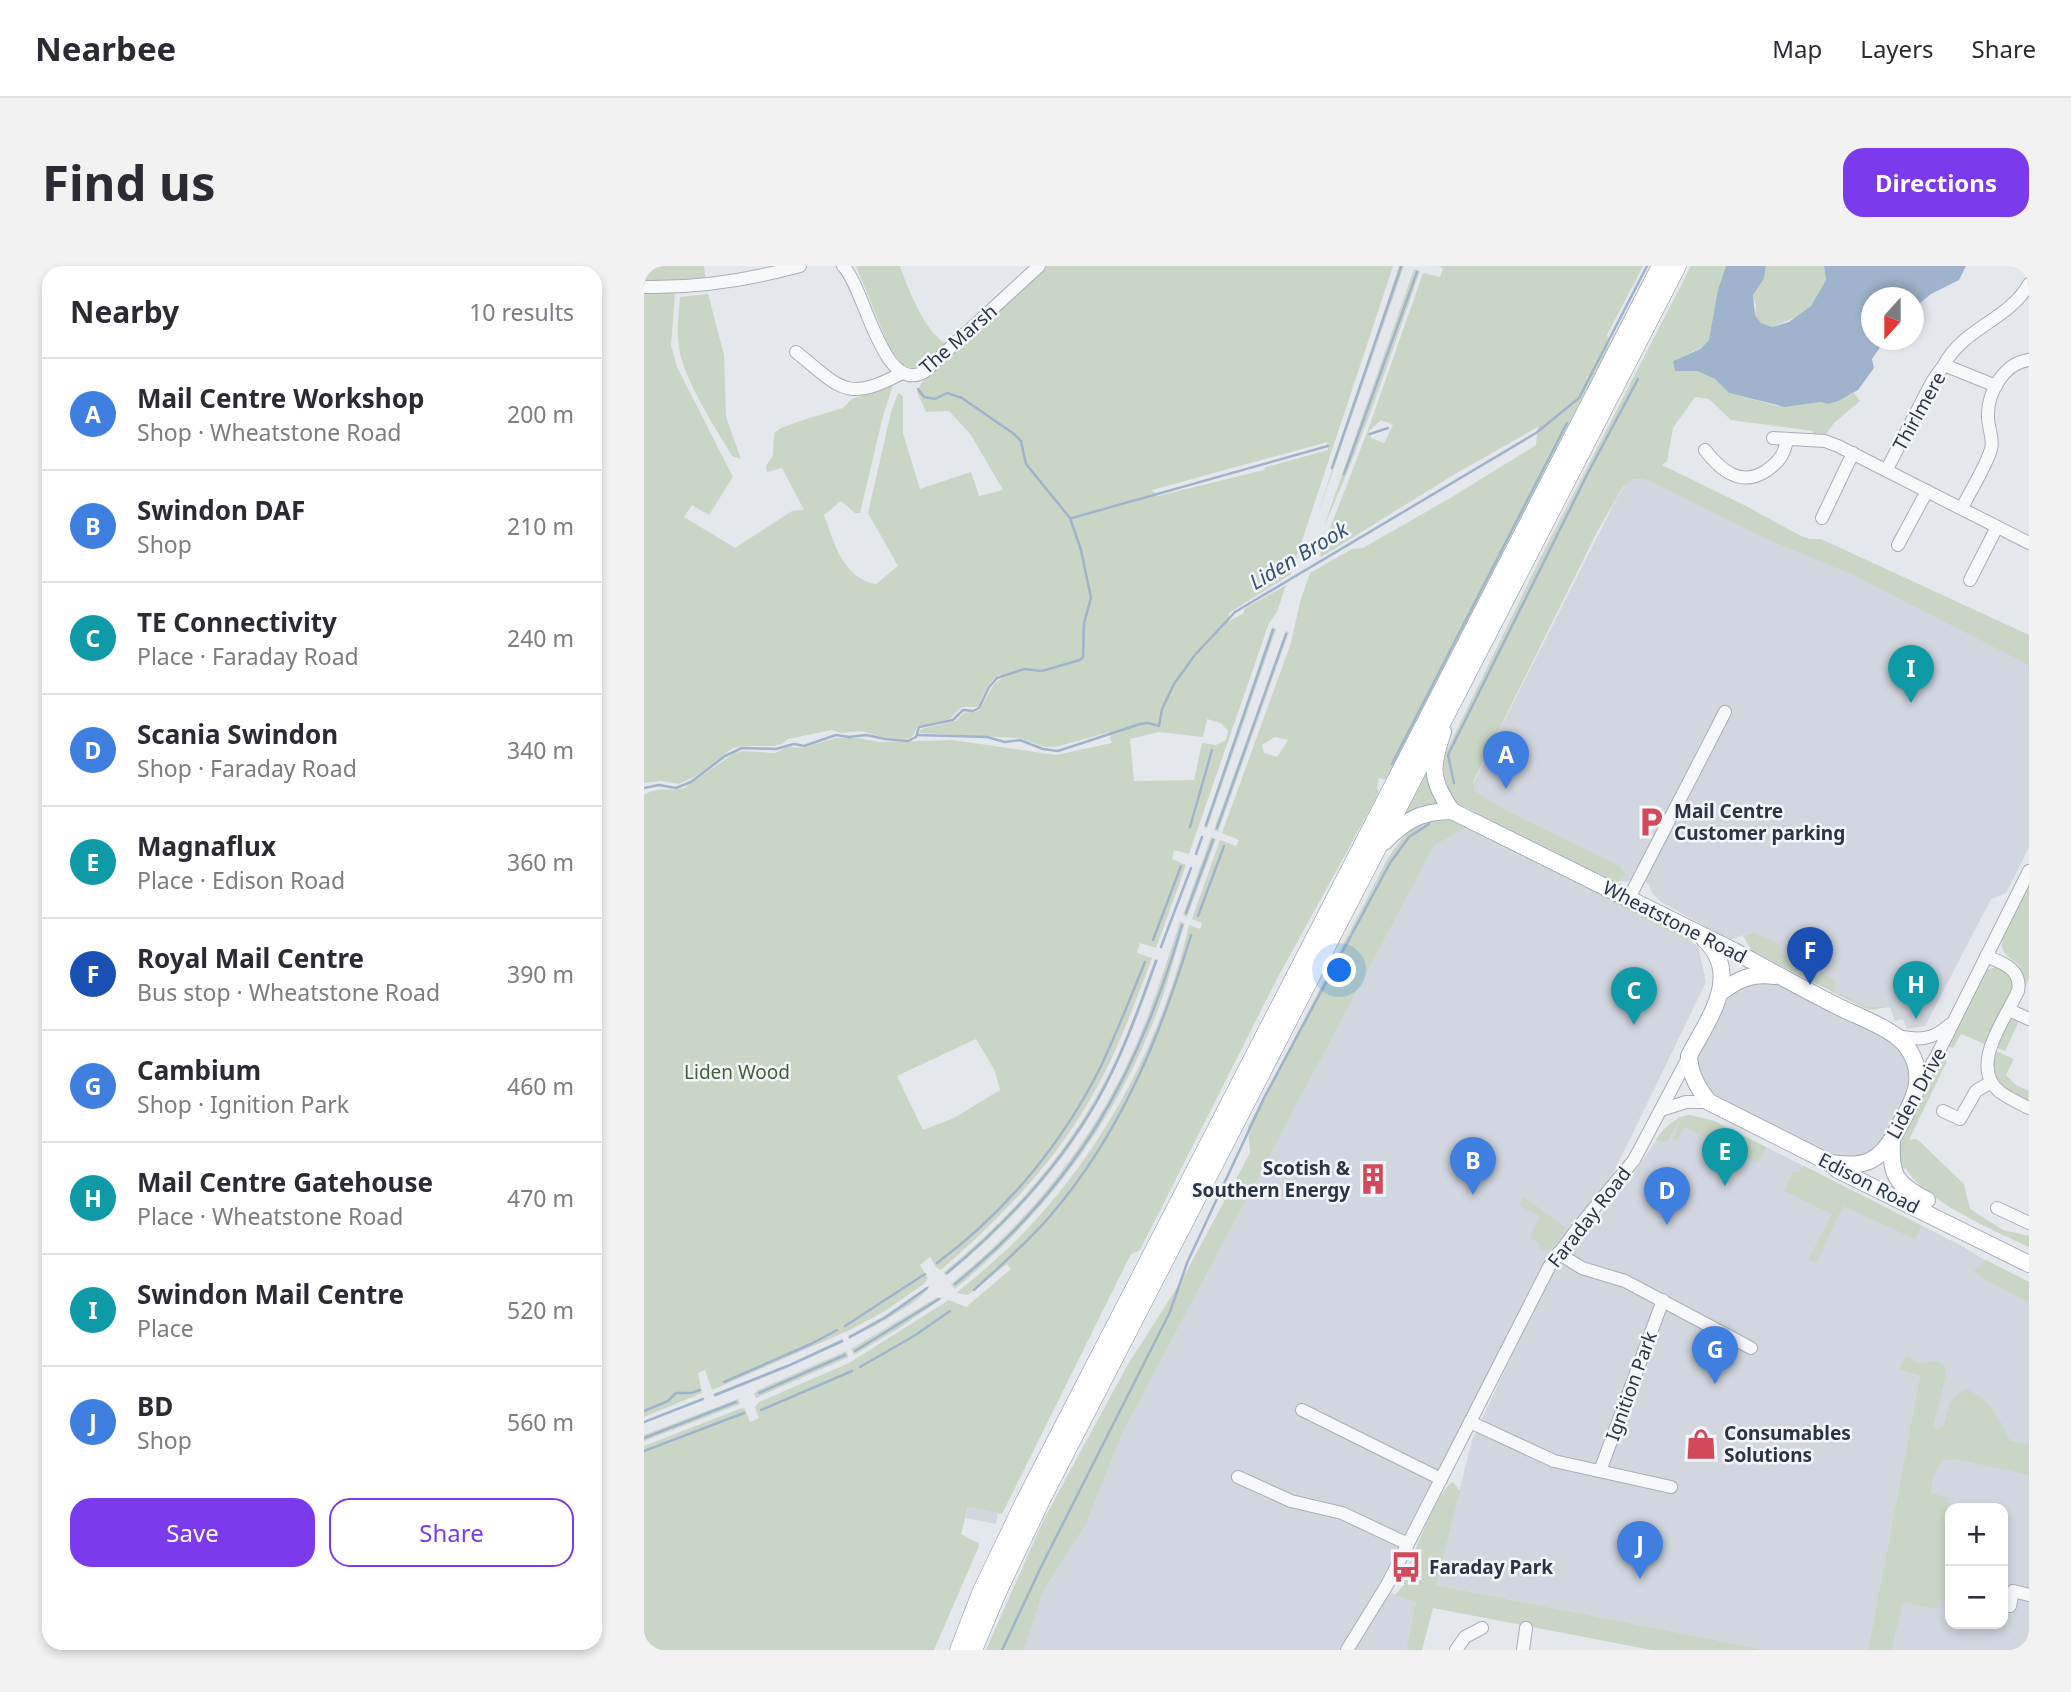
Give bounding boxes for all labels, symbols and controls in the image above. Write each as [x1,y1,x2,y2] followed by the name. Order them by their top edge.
[35,26,176,71] text: Nearbee
[1772,32,1822,65] text: Map
[1860,32,1934,65] text: Layers
[1972,32,2036,65] text: Share
[1843,148,2029,217] button: Directions
[42,149,216,215] text: Find us
[1861,287,1924,350] north arrow
[70,291,179,332] text: Nearby
[469,296,574,328] text: 10 results
[914,298,1002,380] street label: The Marsh
[1887,367,1951,455] street label: Thirlmere
[137,380,424,416] text: Mail Centre Workshop
[85,398,101,430] text: A
[507,398,574,430] text: 200 m
[137,416,401,448] text: Shop · Wheatstone Road
[137,492,305,528] text: Swindon DAF
[85,510,101,542] text: B
[507,510,574,542] text: 210 m
[1244,514,1354,596] water label: Liden Brook
[137,528,192,560] text: Shop
[137,604,337,640] text: TE Connectivity
[86,622,100,654] text: C
[507,622,574,654] text: 240 m
[137,640,359,672] text: Place · Faraday Road
[1888,645,1934,703] pin: I
[137,716,338,752] text: Scania Swindon
[1483,731,1529,789] pin: A
[85,734,101,766] text: D
[507,734,574,766] text: 340 m
[137,752,357,784] text: Shop · Faraday Road
[1674,798,1845,846] place label: Mail Centre Customer parking
[1634,805,1668,839] parking icon: Mail Centre Customer parking
[137,828,276,864] text: Magnaflux
[87,846,99,878] text: E
[507,846,574,878] text: 360 m
[137,864,345,896] text: Place · Edison Road
[1599,875,1751,969] street label: Wheatstone Road
[1787,927,1833,985] pin: F
[137,940,364,976] text: Royal Mail Centre
[1322,953,1356,987] your location
[87,958,99,990] text: F
[507,958,574,990] text: 390 m
[1893,961,1939,1019] pin: H
[1611,967,1657,1025] pin: C
[137,976,440,1008] text: Bus stop · Wheatstone Road
[1880,1043,1952,1143] street label: Liden Drive
[137,1052,261,1088] text: Cambium
[684,1059,790,1085] park label: Liden Wood
[85,1070,101,1102] text: G
[507,1070,574,1102] text: 460 m
[137,1088,349,1120] text: Shop · Ignition Park
[1702,1128,1748,1186] pin: E
[1450,1137,1496,1195] pin: B
[1814,1146,1924,1220] street label: Edison Road
[1192,1155,1351,1203] place label: Scotish & Southern Energy
[1541,1161,1637,1273] street label: Faraday Road
[1356,1162,1390,1196] building icon: Scotish & Southern Energy
[137,1164,433,1200] text: Mail Centre Gatehouse
[1644,1167,1690,1225] pin: D
[84,1182,102,1214] text: H
[507,1182,574,1214] text: 470 m
[137,1200,403,1232] text: Place · Wheatstone Road
[137,1276,404,1312] text: Swindon Mail Centre
[89,1294,97,1326] text: I
[507,1294,574,1326] text: 520 m
[137,1312,194,1344] text: Place
[1692,1326,1738,1384] pin: G
[1599,1328,1663,1444] street label: Ignition Park
[137,1388,173,1424] text: BD
[89,1406,97,1438] text: J
[507,1406,574,1438] text: 560 m
[1724,1420,1851,1468] place label: Consumables Solutions
[137,1424,192,1456] text: Shop
[1684,1427,1718,1461] shop icon: Consumables Solutions
[70,1498,315,1567] button: Save
[329,1498,574,1567] button: Share
[1945,1503,2008,1629] map controls
[1945,1503,2008,1566] button: +
[1617,1521,1663,1579] pin: J
[1389,1550,1423,1584] bus stop icon: Faraday Park
[1429,1554,1553,1580] place label: Faraday Park
[1945,1566,2008,1629] button: −

